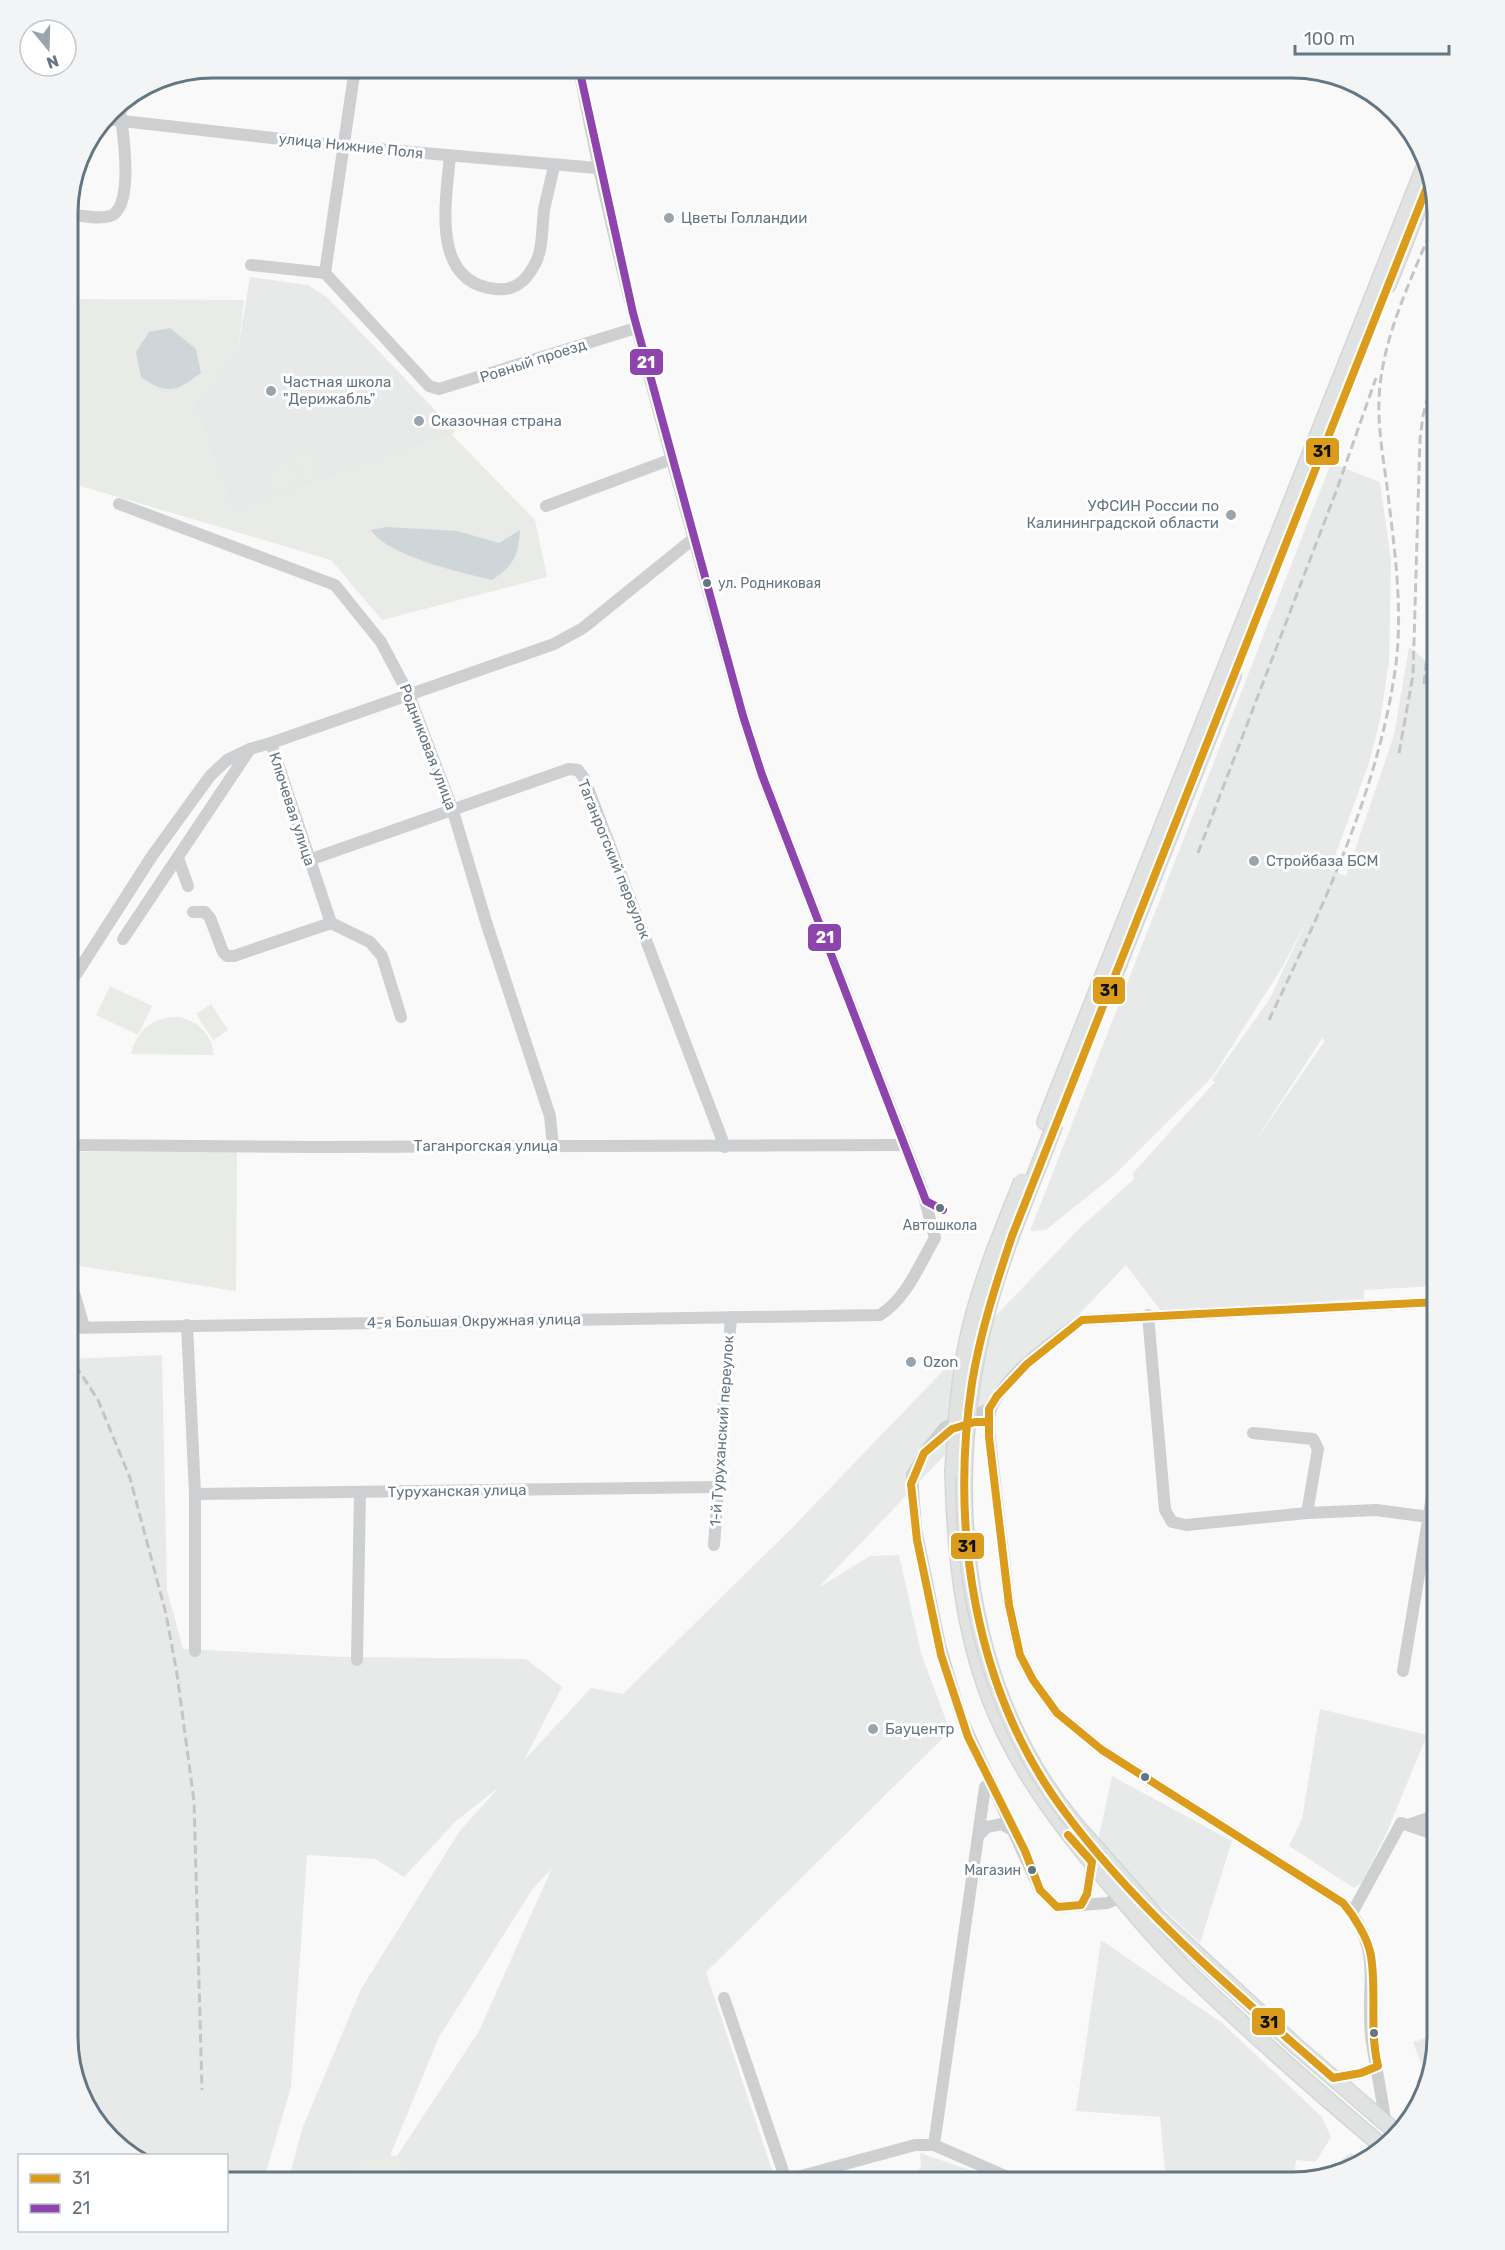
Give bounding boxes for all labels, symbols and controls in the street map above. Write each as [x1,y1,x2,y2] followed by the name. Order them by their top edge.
[18,18,78,78] north arrow
[1295,18,1450,56] scale bar
[1304,28,1355,50] text: 100 m
[44,51,61,73] text: N
[278,129,424,163] street label: улица Нижние Поля
[681,209,807,227] place label: Цветы Голландии
[662,211,676,225] marker: Цветы Голландии
[478,335,588,387] street label: Ровный проезд
[629,348,664,376] line badge: 21
[637,353,655,372] text: 21
[283,373,391,408] place label: Частная школа "Дерижабль"
[264,384,278,398] marker: Частная школа "Дерижабль"
[431,412,562,430] place label: Сказочная страна
[412,414,426,428] marker: Сказочная страна
[1305,437,1340,466] line badge: 31
[1313,442,1331,461] text: 31
[1026,497,1219,532] place label: УФСИН России по Калининградской области
[1224,508,1238,522] marker: УФСИН России по Калининградской области
[718,575,821,592] place label: ул. Родниковая
[701,577,713,589] marker: ул. Родниковая
[396,681,460,813] street label: Родниковая улица
[265,750,319,868] street label: Ключевая улица
[574,777,654,941] street label: Таганрогский переулок
[1266,852,1379,870] place label: Стройбаза БСМ
[1247,854,1261,868] marker: Стройбаза БСМ
[807,923,842,952] line badge: 21
[816,928,834,947] text: 21
[1092,976,1126,1005] line badge: 31
[1100,981,1118,1000] text: 31
[414,1137,558,1155] street label: Таганрогская улица
[934,1202,946,1214] marker: Автошкола
[903,1217,977,1234] place label: Автошкола
[367,1310,581,1332] street label: 4-я Большая Окружная улица
[706,1335,738,1527] street label: 1-й Туруханский переулок
[923,1353,958,1371] place label: Ozon
[904,1355,918,1369] marker: Ozon
[387,1481,527,1501] street label: Туруханская улица
[950,1532,985,1560] line badge: 31
[958,1537,976,1556] text: 31
[885,1720,955,1738] place label: Бауцентр
[866,1722,880,1736] marker: Бауцентр
[1139,1771,1151,1783] unlabelled marker
[964,1862,1021,1879] place label: Магазин
[1026,1864,1038,1876] marker: Магазин
[1251,2007,1286,2036] line badge: 31
[1260,2013,1278,2032] text: 31
[1368,2027,1380,2039] unlabelled marker
[18,2154,228,2232] legend
[72,2167,90,2189] text: 31
[72,2197,90,2219] text: 21

